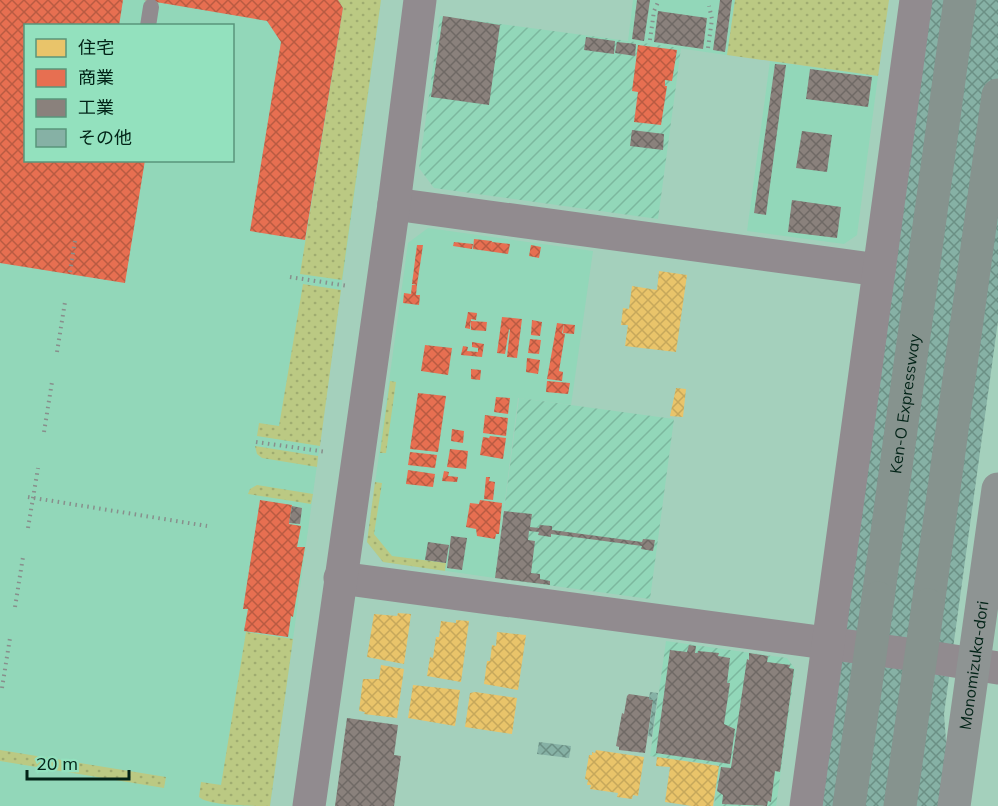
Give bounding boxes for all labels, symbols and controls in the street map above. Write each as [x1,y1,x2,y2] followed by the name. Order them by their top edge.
[24,24,234,162] legend
[78,36,114,59] text: 住宅
[78,66,114,89] text: 商業
[78,96,114,119] text: 工業
[78,126,132,149] text: その他
[885,332,924,475] street label: Ken-O Expressway
[955,600,992,731] street label: Monomizuka-dori
[27,743,129,781] scale bar
[36,752,78,775] text: 20 m

